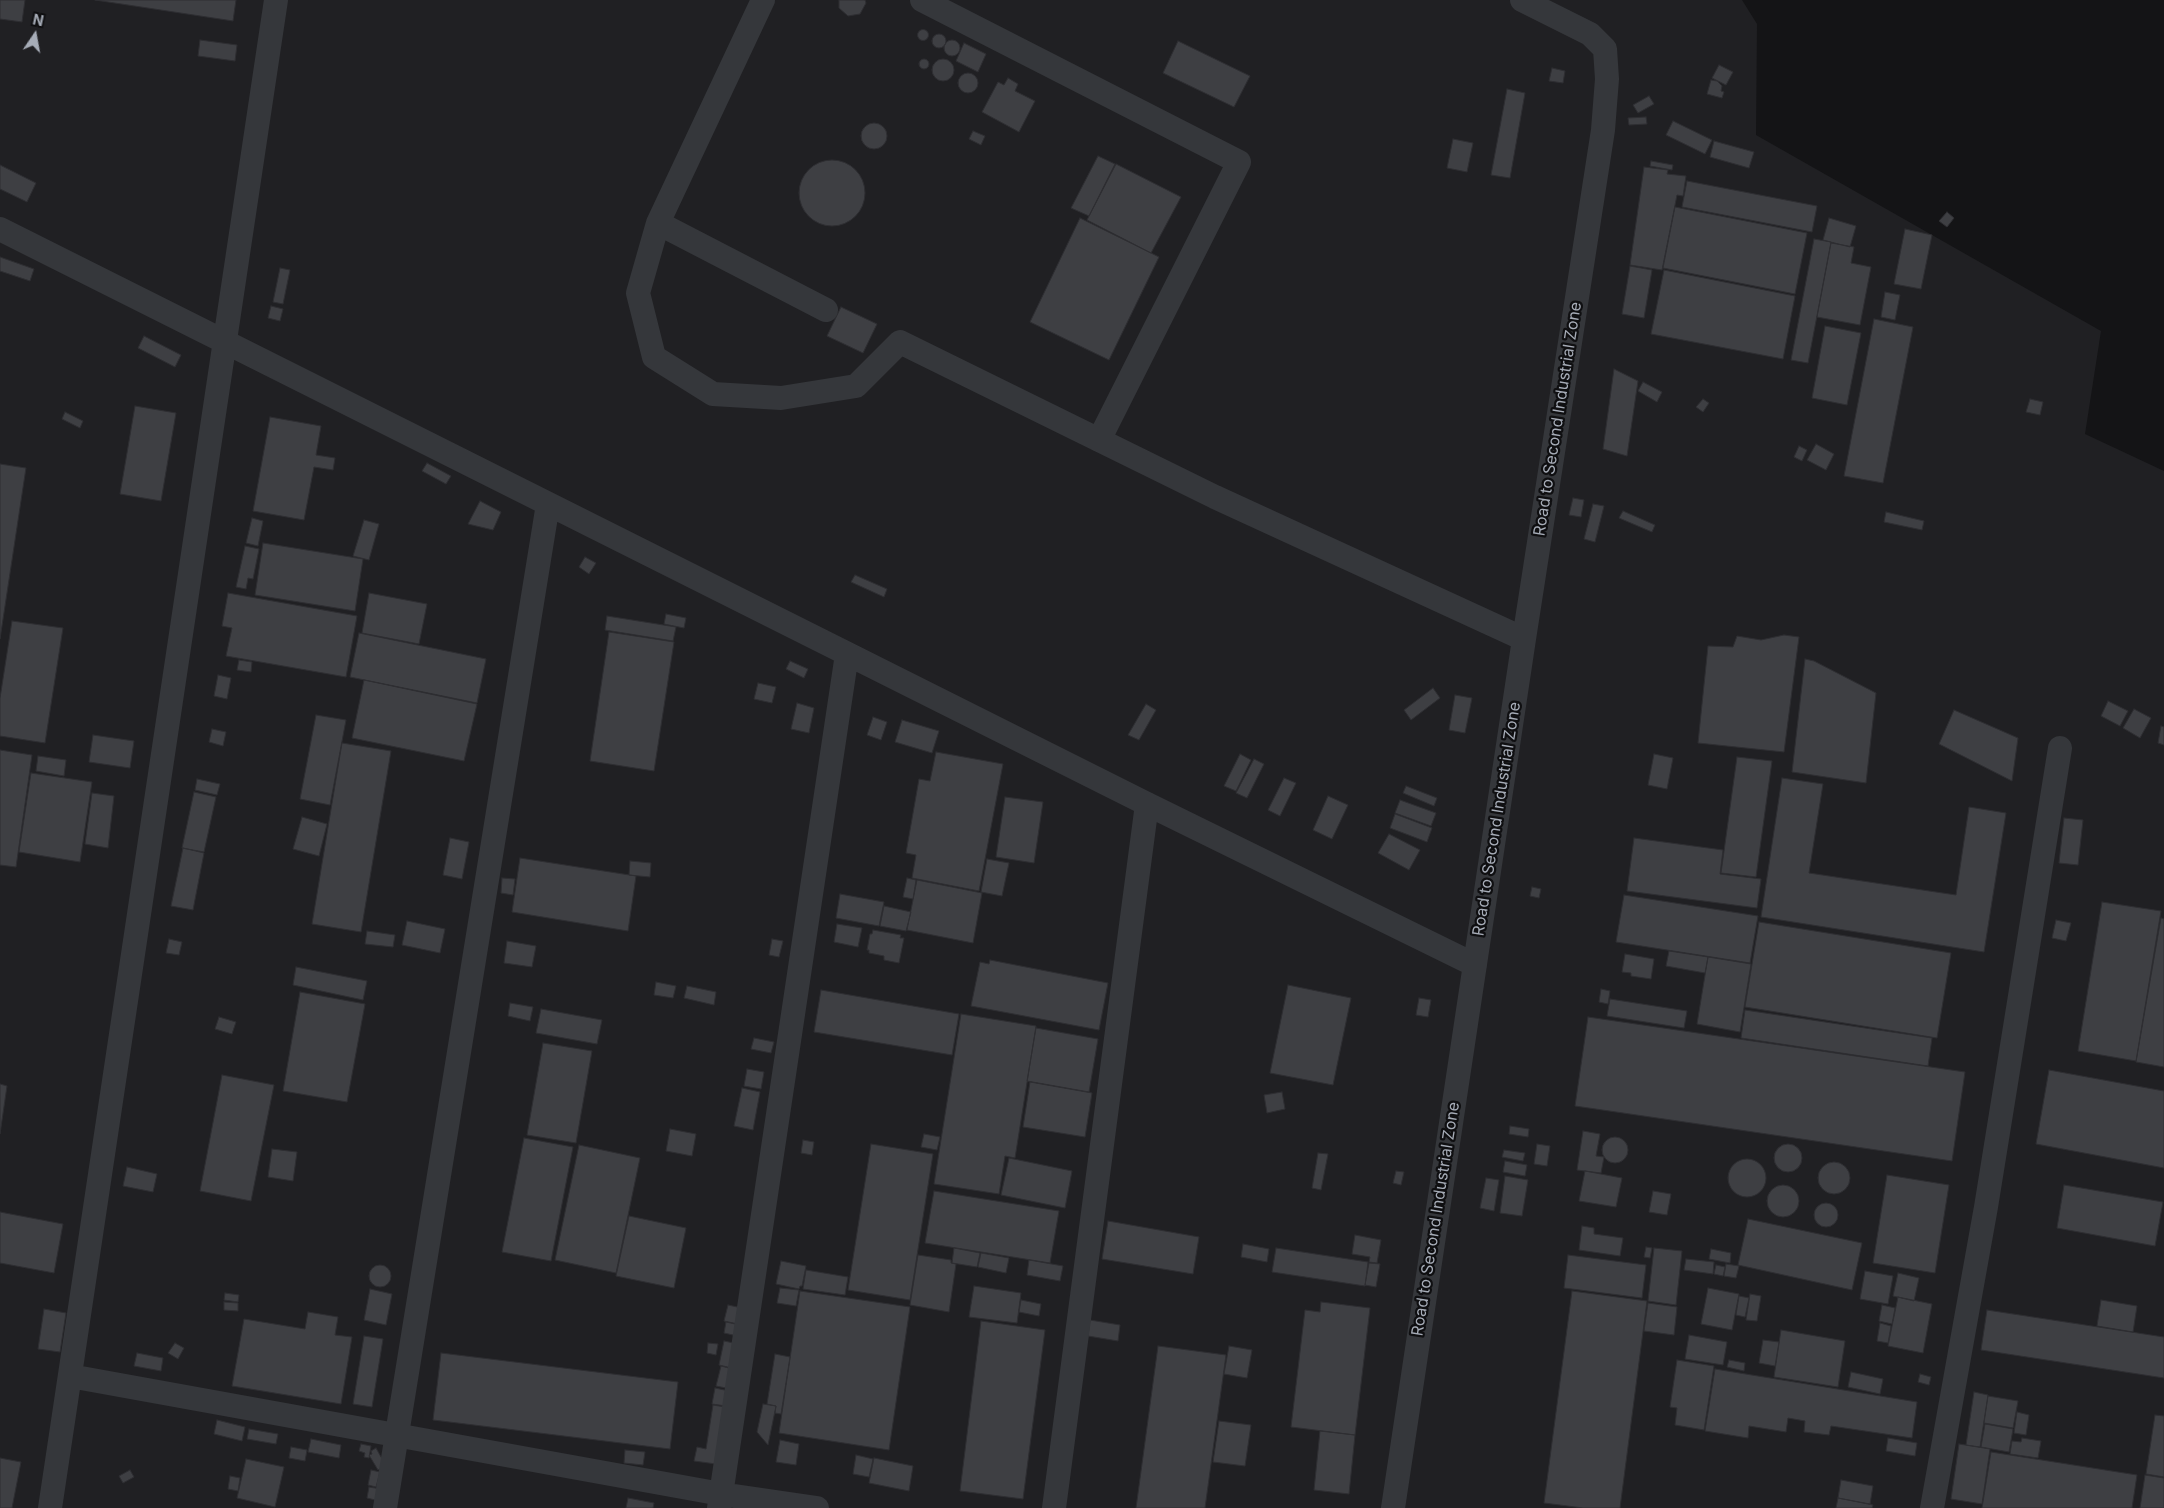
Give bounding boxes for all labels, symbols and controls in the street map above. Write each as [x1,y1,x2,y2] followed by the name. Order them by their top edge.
[10,10,60,60] north arrow
[31,10,45,29] text: N
[1530,300,1586,538] street label: Road to Second Industrial Zone
[1469,700,1525,938] street label: Road to Second Industrial Zone
[1408,1100,1464,1338] street label: Road to Second Industrial Zone

